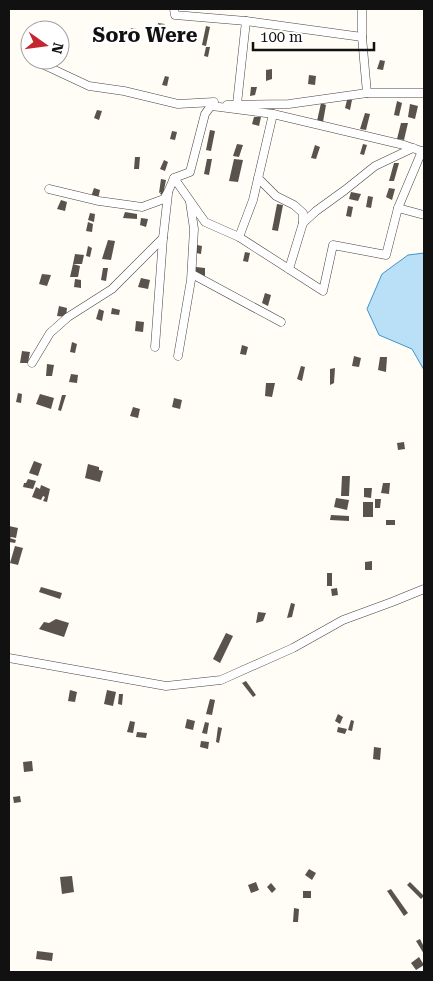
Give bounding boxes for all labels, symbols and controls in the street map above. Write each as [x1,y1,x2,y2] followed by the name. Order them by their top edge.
[20,20,70,70] north arrow
[253,20,374,52] scale bar
[93,23,198,47] district label: Soro Were
[260,28,303,46] text: 100 m
[48,41,67,56] text: N

